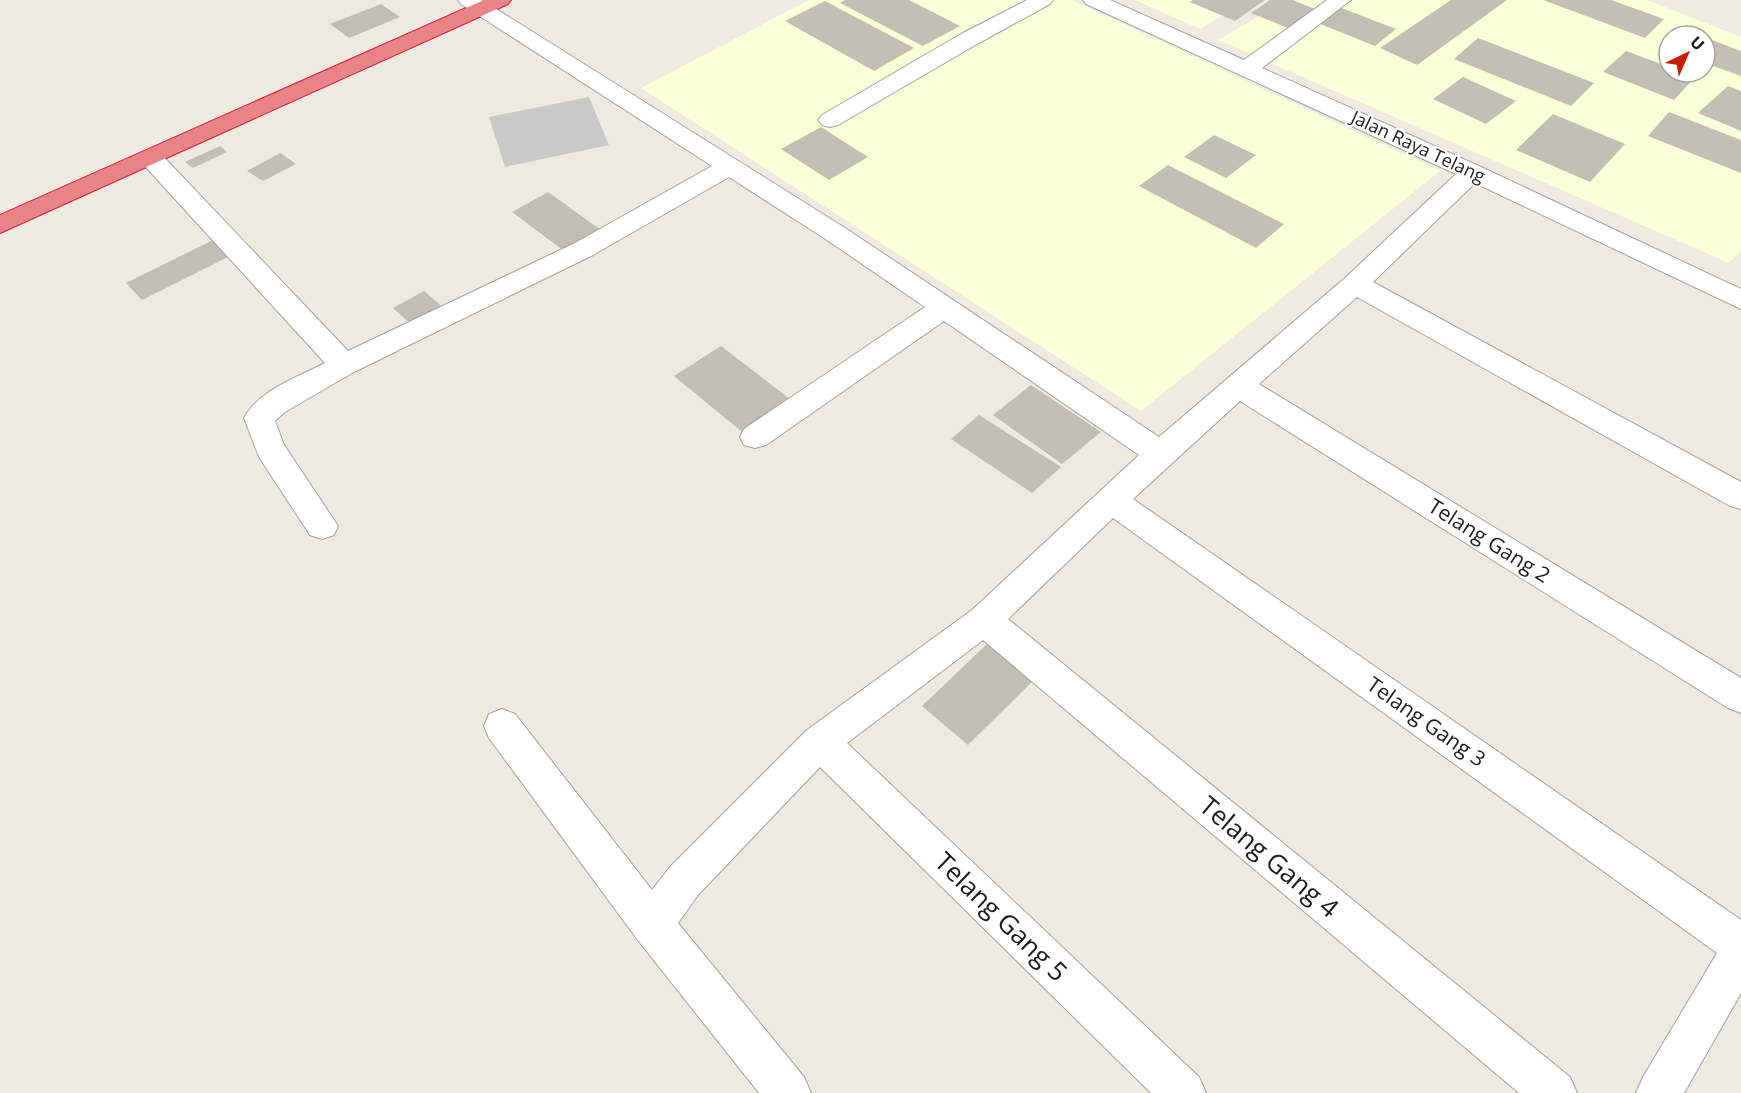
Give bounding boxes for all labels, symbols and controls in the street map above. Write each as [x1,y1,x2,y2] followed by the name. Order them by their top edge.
[1657,24,1717,84] north arrow
[1685,31,1709,55] text: U
[1346,104,1490,188] street label: Jalan Raya Telang
[1423,492,1556,589] street label: Telang Gang 2
[1362,670,1491,772] street label: Telang Gang 3
[1192,787,1347,925] street label: Telang Gang 4
[927,844,1076,989] street label: Telang Gang 5

